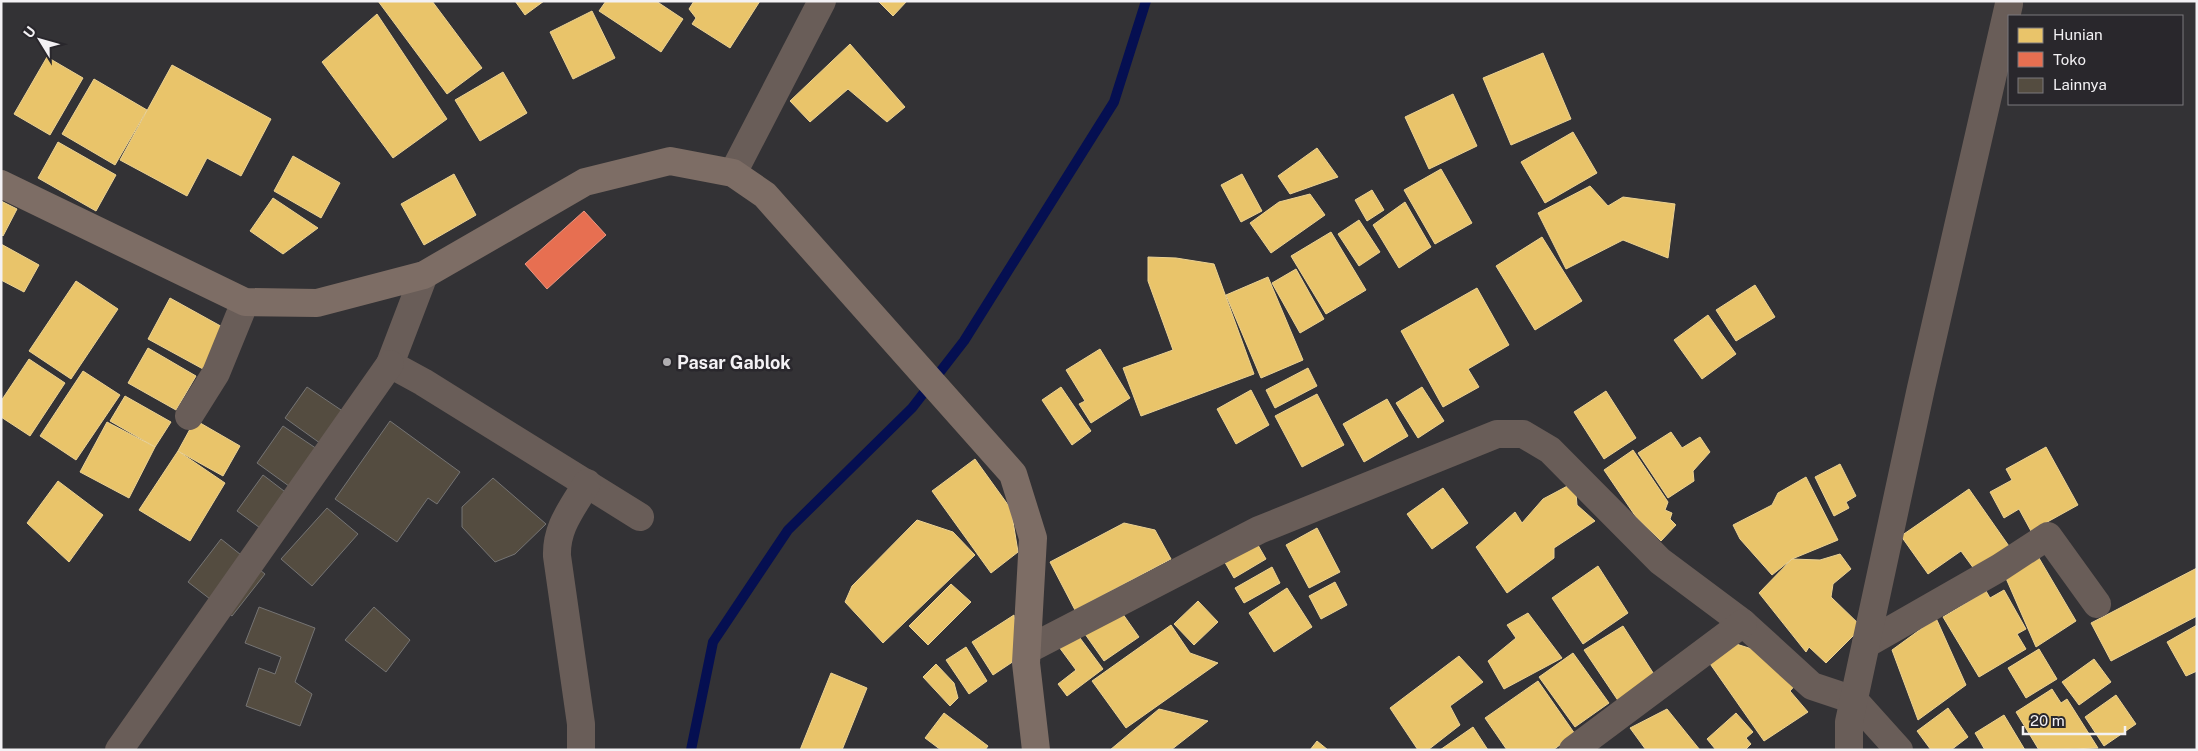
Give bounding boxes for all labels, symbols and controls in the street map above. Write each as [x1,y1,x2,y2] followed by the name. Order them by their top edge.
[15,15,65,65] north arrow
[2008,15,2183,105] legend
[20,23,39,41] text: U
[2053,26,2103,43] text: Hunian
[2053,51,2086,68] text: Toko
[2053,76,2107,93] text: Lainnya
[677,352,791,373] place label: Pasar Gablok
[661,356,673,368] marker: Pasar Gablok
[2023,704,2126,736] scale bar
[2030,712,2065,729] text: 20 m

